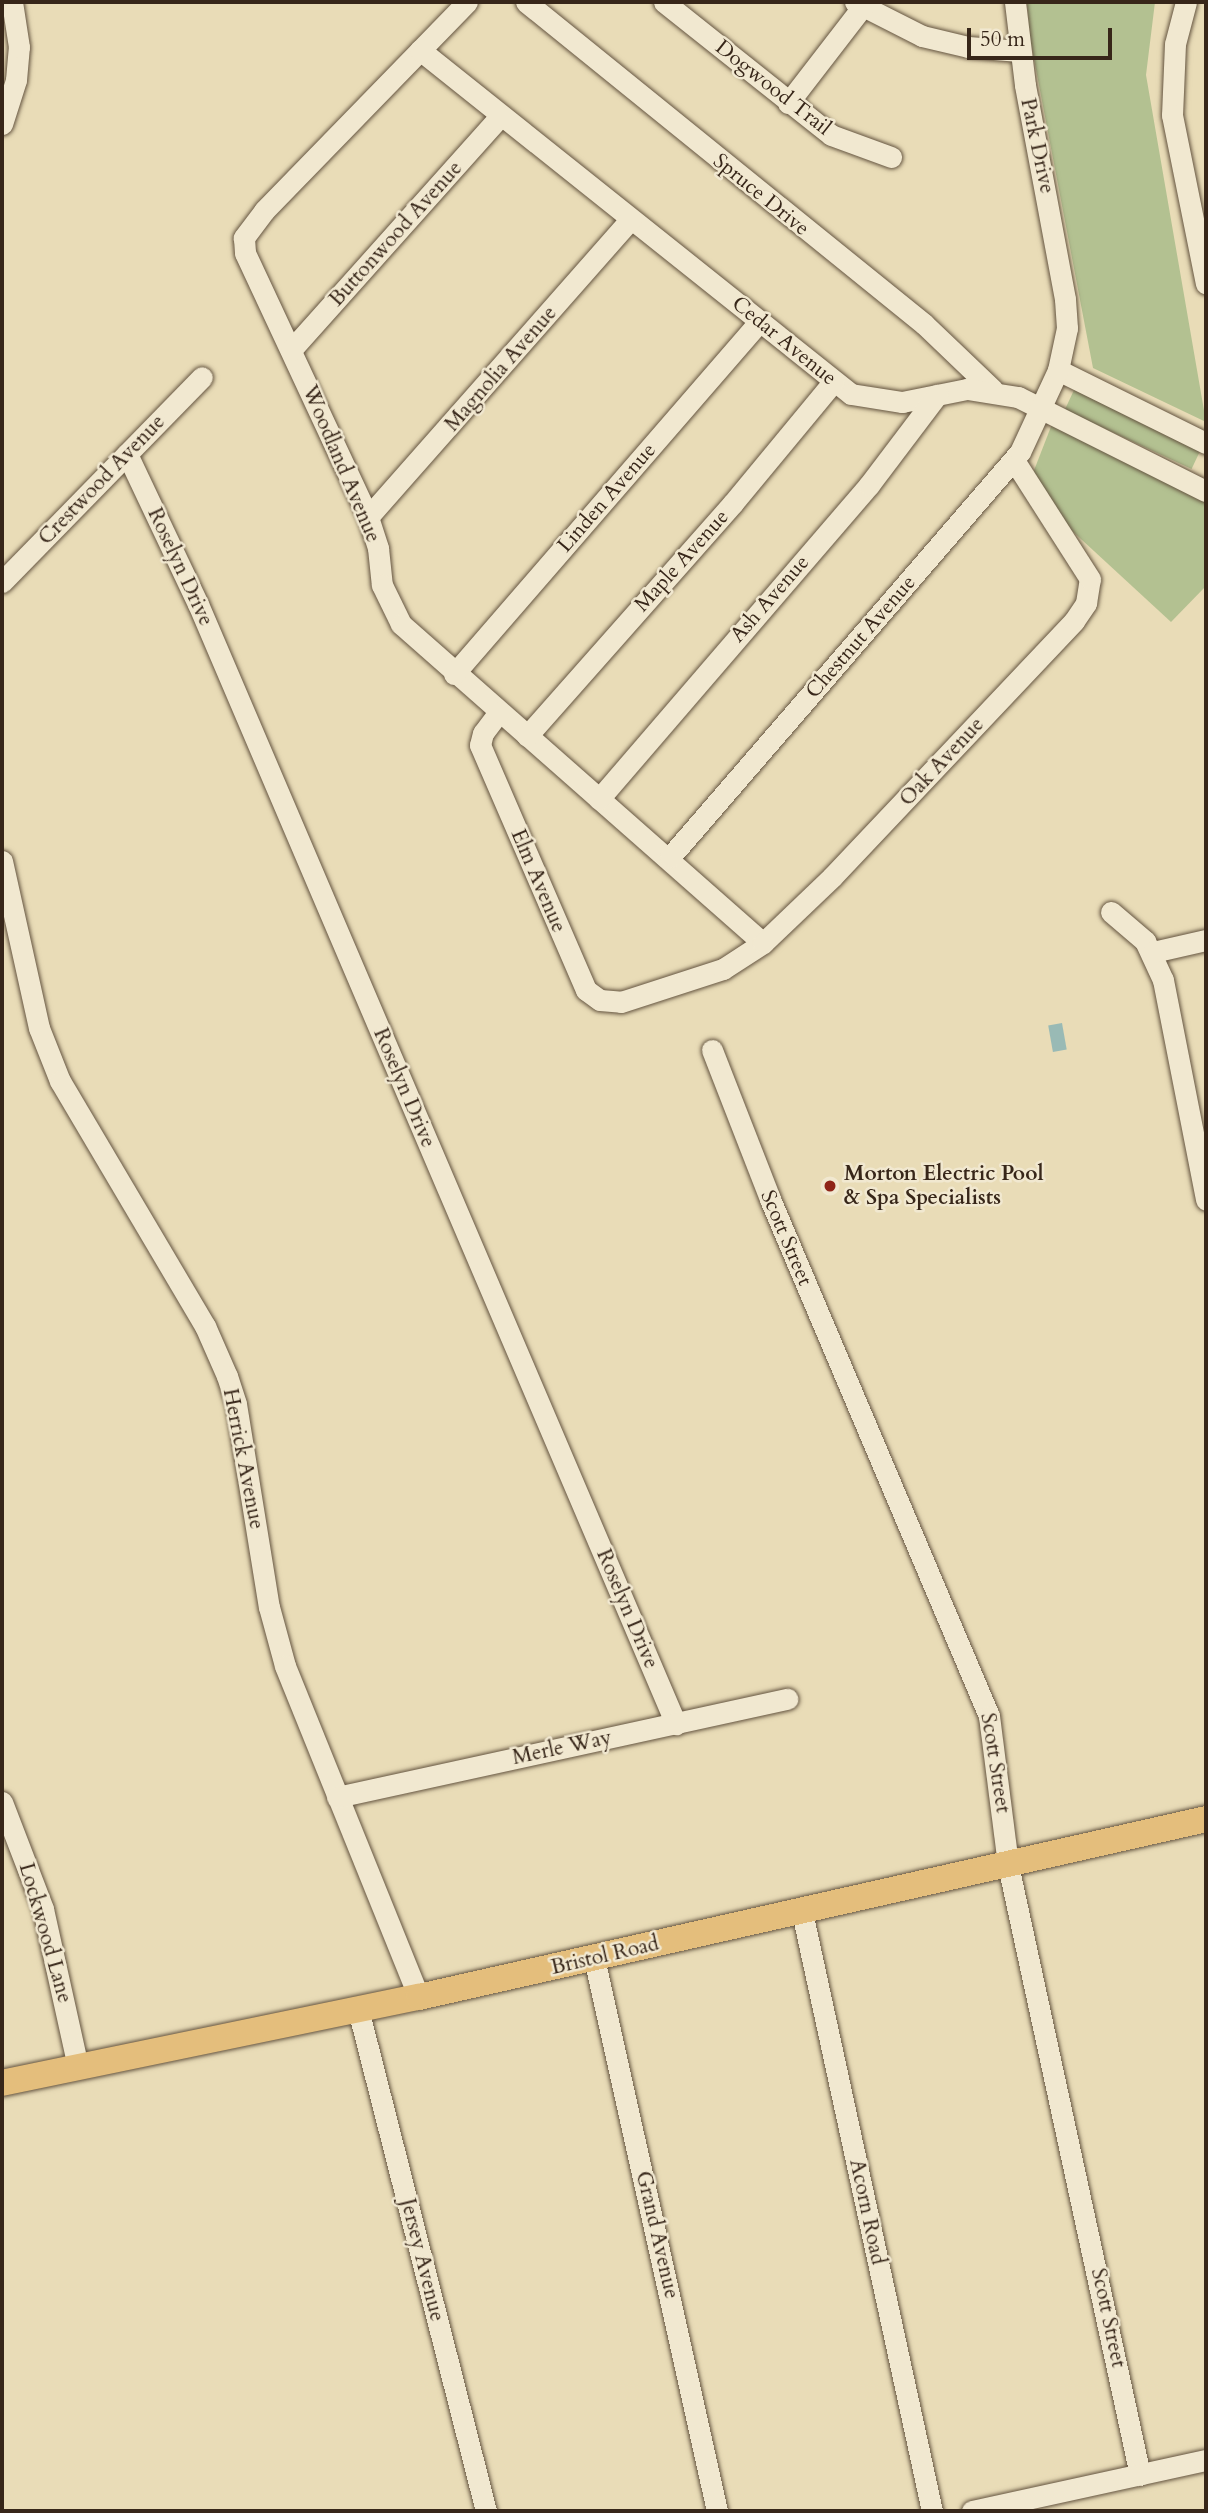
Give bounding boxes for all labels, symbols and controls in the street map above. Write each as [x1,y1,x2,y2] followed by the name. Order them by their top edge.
[970,14,1115,58] scale bar
[980,25,1025,54] text: 50 m
[710,35,836,141] street label: Dogwood Trail
[1015,96,1059,196] street label: Park Drive
[708,149,814,241] street label: Spruce Drive
[324,156,468,312] street label: Buttonwood Avenue
[727,291,841,391] street label: Cedar Avenue
[440,301,562,437] street label: Magnolia Avenue
[297,382,385,546] street label: Woodland Avenue
[33,410,171,550] street label: Crestwood Avenue
[553,438,661,558] street label: Linden Avenue
[142,504,218,630] street label: Roselyn Drive
[630,505,734,617] street label: Maple Avenue
[725,550,815,648] street label: Ash Avenue
[801,570,921,704] street label: Chestnut Avenue
[895,712,989,812] street label: Oak Avenue
[505,826,571,936] street label: Elm Avenue
[368,1025,440,1151] street label: Roselyn Drive
[844,1161,1044,1211] place label: Morton Electric Pool & Spa Specialists
[822,1178,838,1194] marker: Morton Electric Pool & Spa Specialists
[755,1187,817,1289] street label: Scott Street
[217,1386,269,1532] street label: Herrick Avenue
[591,1546,663,1672] street label: Roselyn Drive
[975,1711,1015,1815] street label: Scott Street
[510,1725,614,1771] street label: Merle Way
[13,1860,77,2006] street label: Lockwood Lane
[549,1931,661,1981] street label: Bristol Road
[844,2157,890,2267] street label: Acorn Road
[630,2169,684,2301] street label: Grand Avenue
[395,2196,449,2324] street label: Jersey Avenue
[1085,2266,1131,2370] street label: Scott Street

